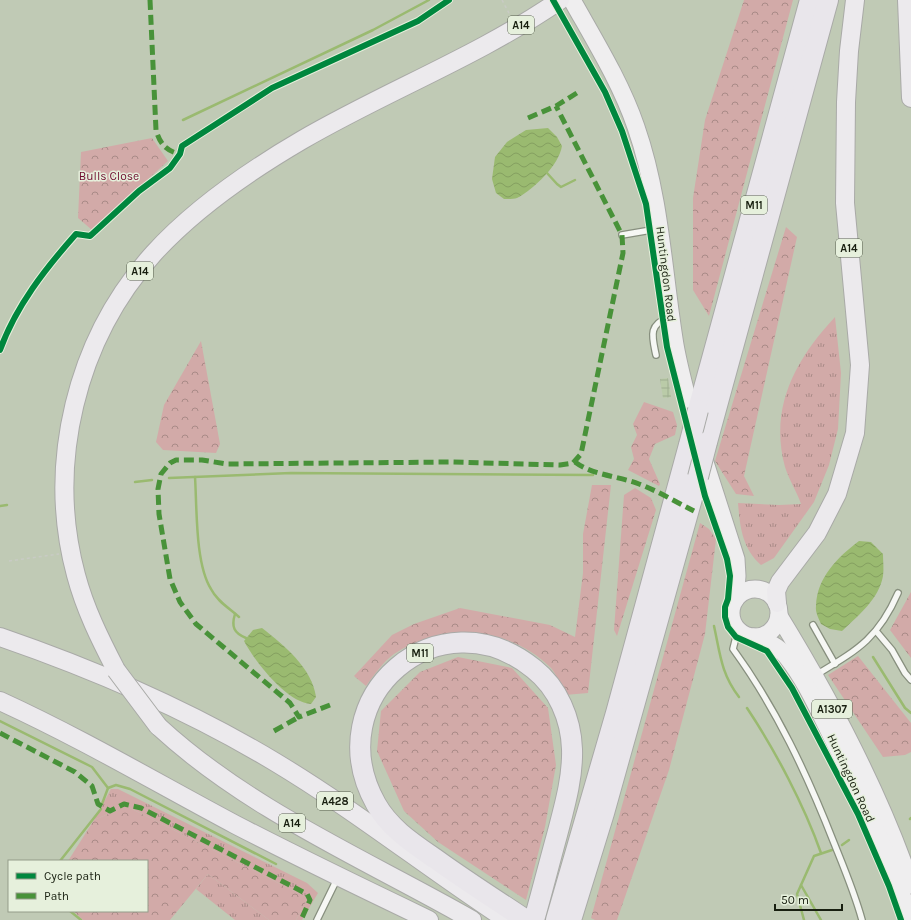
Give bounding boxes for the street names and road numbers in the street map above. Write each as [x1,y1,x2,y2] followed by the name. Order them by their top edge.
[508,16,534,34] road number: A14
[741,196,767,214] road number: M11
[653,225,679,323] street label: Huntingdon Road
[836,239,862,257] road number: A14
[127,262,153,280] road number: A14
[407,644,433,662] road number: M11
[812,700,852,718] road number: A1307
[824,732,878,824] street label: Huntingdon Road
[317,792,353,810] road number: A428
[279,814,305,832] road number: A14

